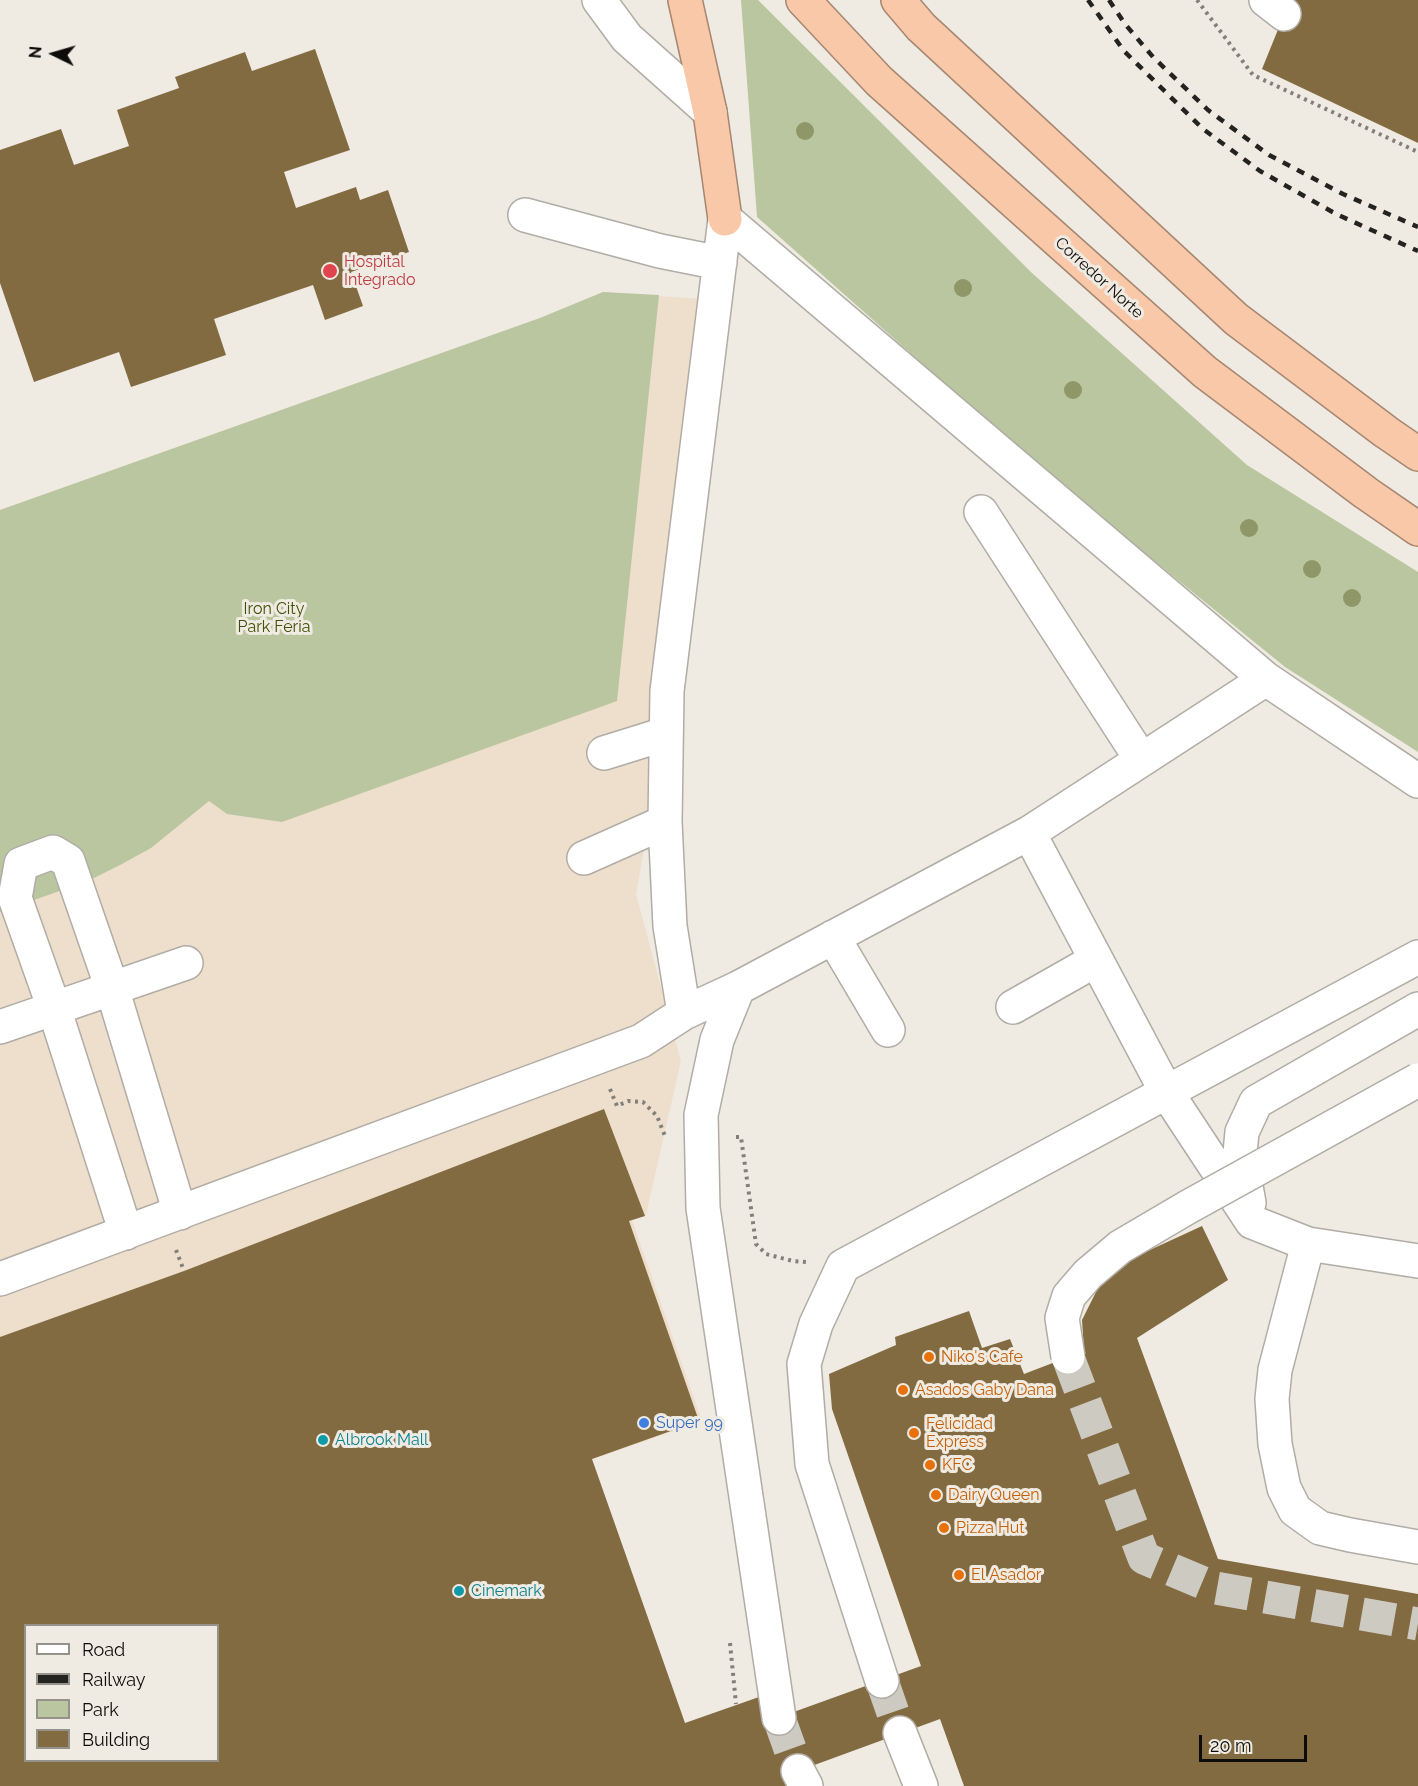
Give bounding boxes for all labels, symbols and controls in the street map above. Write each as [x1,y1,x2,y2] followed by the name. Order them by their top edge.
[24,24,84,84] north arrow
[26,45,46,59] text: N
[1051,233,1147,323] street label: Corredor Norte
[344,252,415,290] place label: Hospital Integrado
[321,262,339,280] marker: Hospital Integrado
[238,599,310,637] park label: Iron City Park Feria
[941,1347,1023,1367] place label: Niko's Cafe
[922,1350,936,1364] marker: Niko's Cafe
[915,1380,1054,1400] place label: Asados Gaby Dana
[896,1383,910,1397] marker: Asados Gaby Dana
[656,1413,723,1433] place label: Super 99
[926,1414,993,1452] place label: Felicidad Express
[637,1416,651,1430] marker: Super 99
[907,1426,921,1440] marker: Felicidad Express
[335,1430,428,1450] place label: Albrook Mall
[316,1433,330,1447] marker: Albrook Mall
[942,1455,972,1475] place label: KFC
[923,1458,937,1472] marker: KFC
[948,1485,1040,1505] place label: Dairy Queen
[929,1488,943,1502] marker: Dairy Queen
[956,1518,1025,1538] place label: Pizza Hut
[937,1521,951,1535] marker: Pizza Hut
[971,1565,1041,1585] place label: El Asador
[952,1568,966,1582] marker: El Asador
[471,1581,542,1601] place label: Cinemark
[452,1584,466,1598] marker: Cinemark
[24,1624,219,1762] legend
[82,1639,125,1660] text: Road
[82,1669,146,1690] text: Railway
[82,1699,119,1720] text: Park
[1202,1723,1310,1761] scale bar
[82,1729,150,1750] text: Building
[1210,1735,1252,1756] text: 20 m

